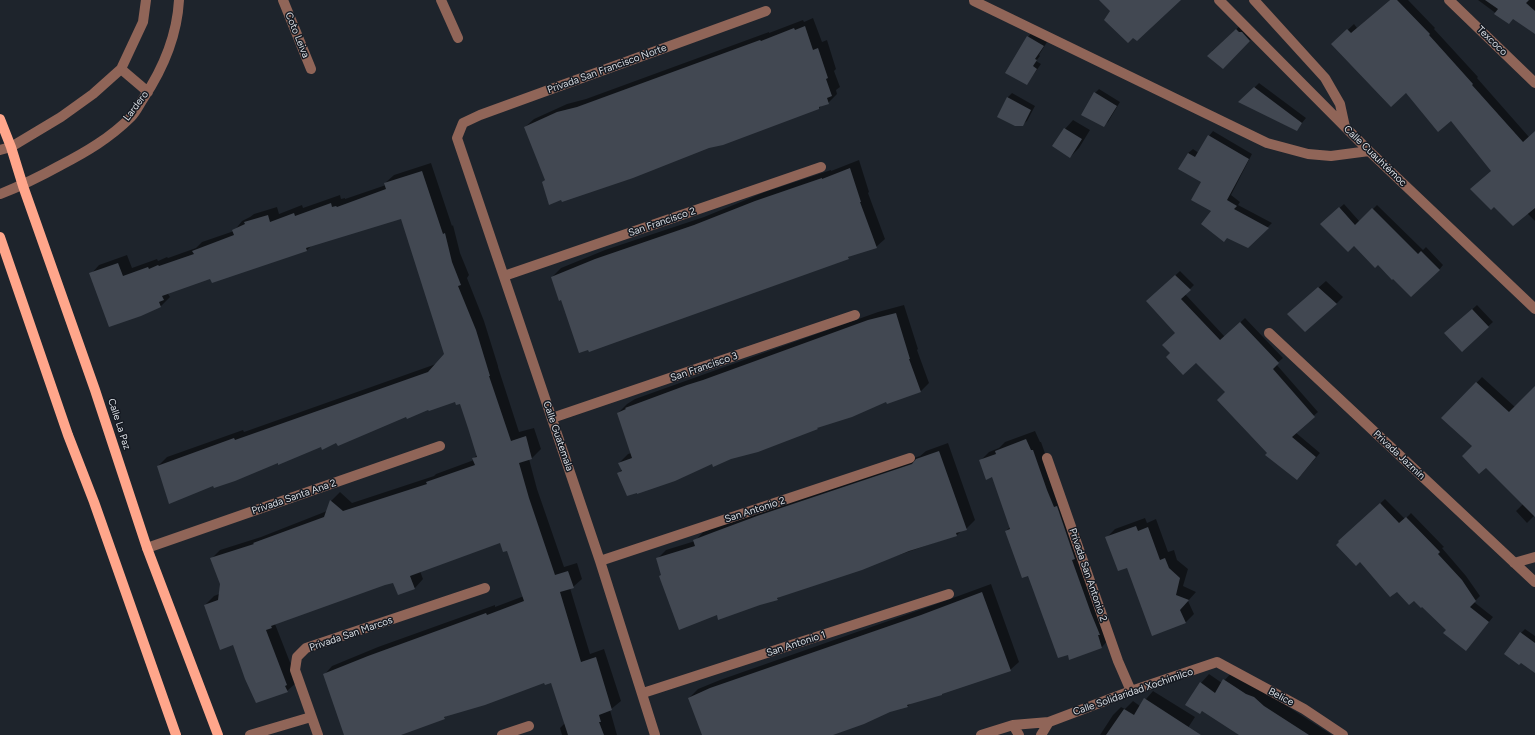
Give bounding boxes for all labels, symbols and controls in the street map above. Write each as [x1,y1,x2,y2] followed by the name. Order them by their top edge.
[282,10,312,60] street label: Coto Leiva
[1474,24,1510,58] street label: Texcoco
[546,42,668,96] street label: Privada San Francisco Norte
[121,89,151,123] street label: Lardero
[1341,123,1409,189] street label: Calle Cuauhtémoc
[627,205,697,239] street label: San Francisco 2
[669,350,739,384] street label: San Francisco 3
[105,397,133,451] street label: Calle La Paz
[540,400,576,472] street label: Calle Guatemala
[1371,428,1427,482] street label: Privada Jazmín
[250,477,338,517] street label: Privada Santa Ana 2
[723,495,787,525] street label: San Antonio 2
[1066,527,1110,623] street label: Privada San Antonio 2
[308,614,394,654] street label: Privada San Marcos
[765,629,827,659] street label: San Antonio 1
[1071,666,1195,718] street label: Calle Solidaridad Xochimilco
[1266,685,1296,709] street label: Belice

